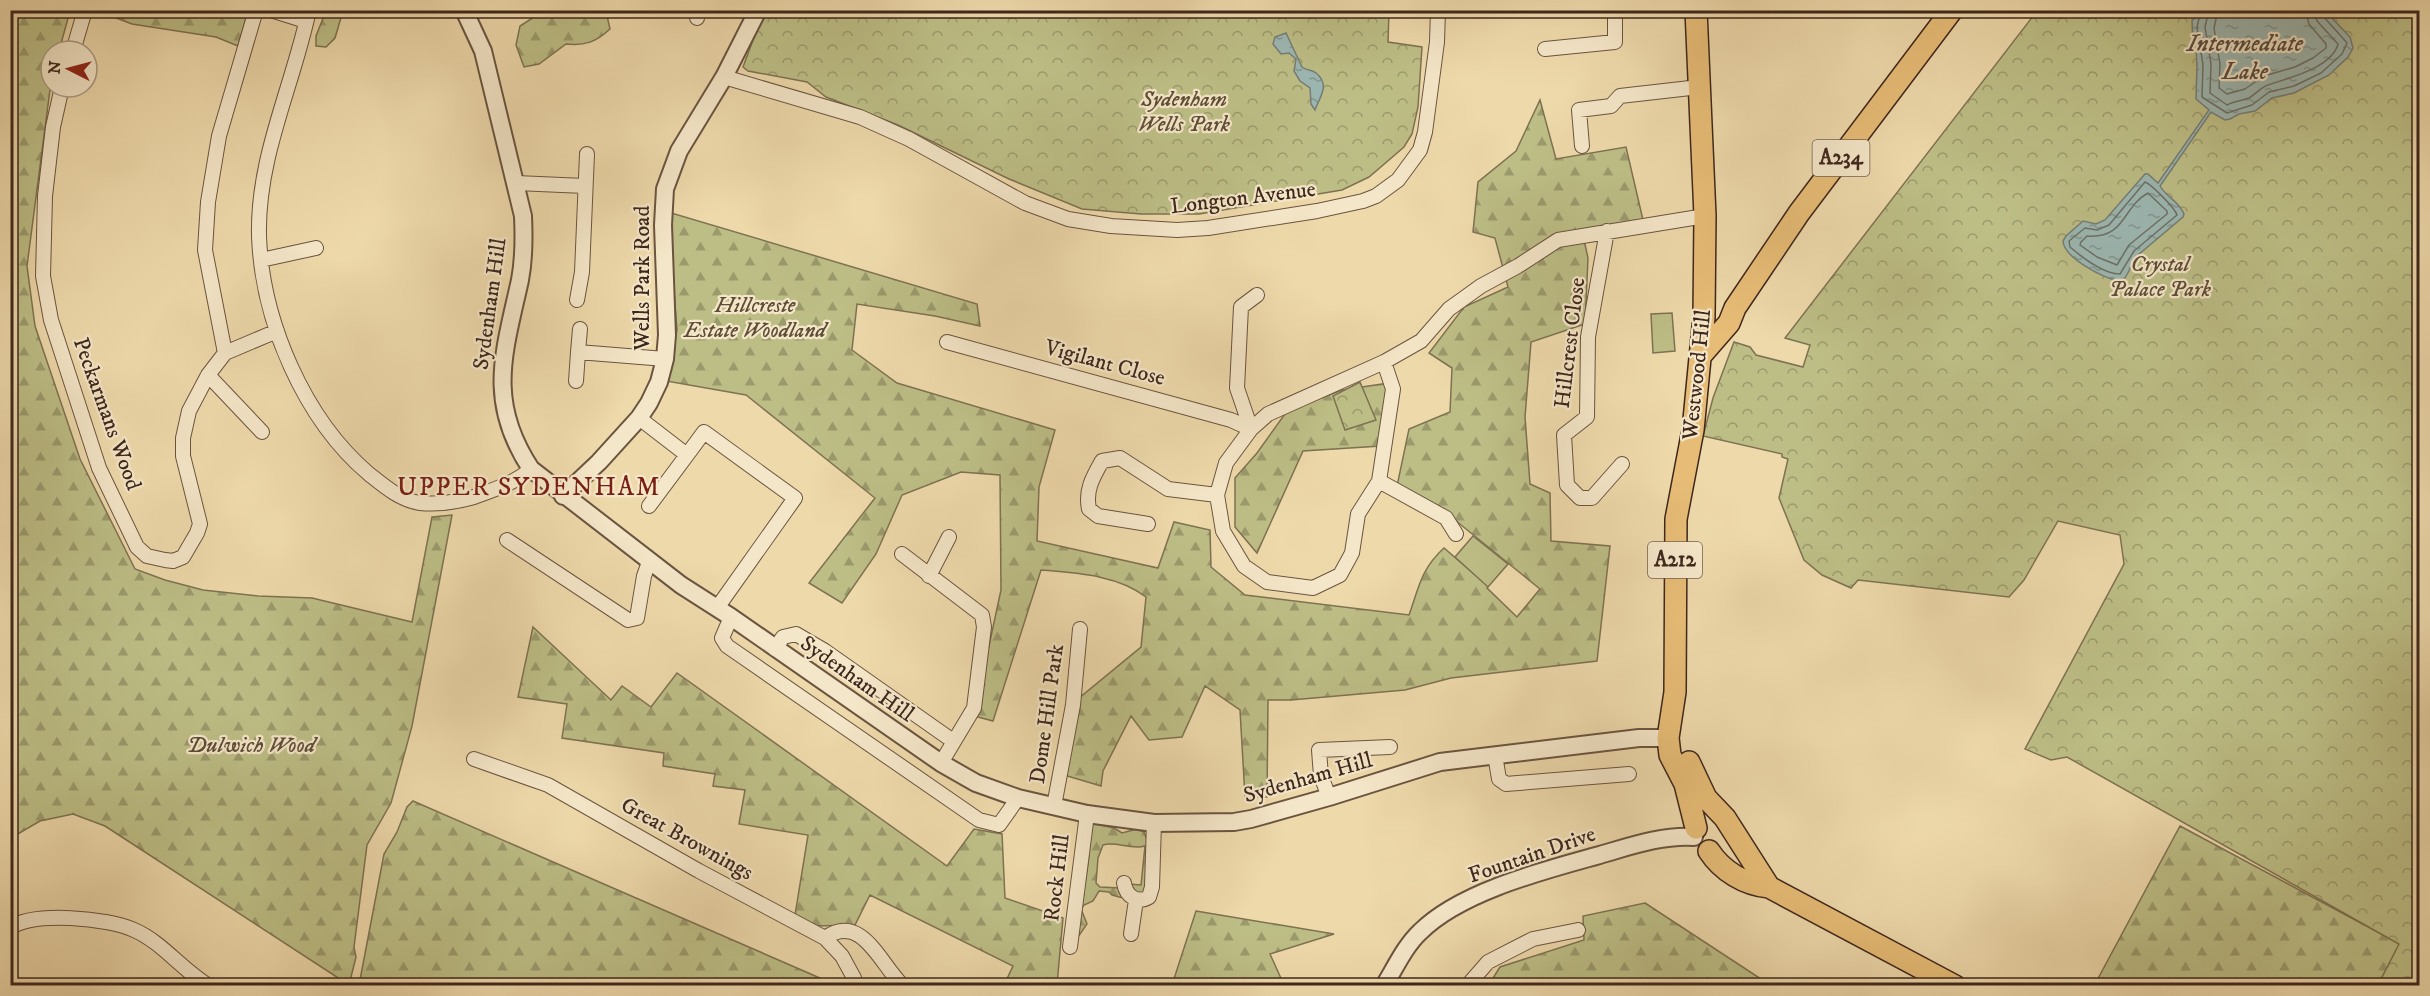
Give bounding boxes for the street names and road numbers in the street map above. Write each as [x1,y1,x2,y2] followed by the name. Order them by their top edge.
[1812,140,1870,176] road number: A234
[1169,176,1317,220] street label: Longton Avenue
[629,206,656,351] street label: Wells Park Road
[467,236,513,372] street label: Sydenham Hill
[1549,276,1591,410] street label: Hillcrest Close
[1677,308,1717,443] street label: Westwood Hill
[67,334,147,494] street label: Peckarmans Wood
[1041,334,1168,392] street label: Vigilant Close
[1648,542,1702,578] road number: A212
[795,630,919,728] street label: Sydenham Hill
[1024,642,1070,785] street label: Dome Hill Park
[1240,747,1376,809] street label: Sydenham Hill
[616,792,758,886] street label: Great Brownings
[1465,821,1599,889] street label: Fountain Drive
[1038,832,1076,923] street label: Rock Hill

